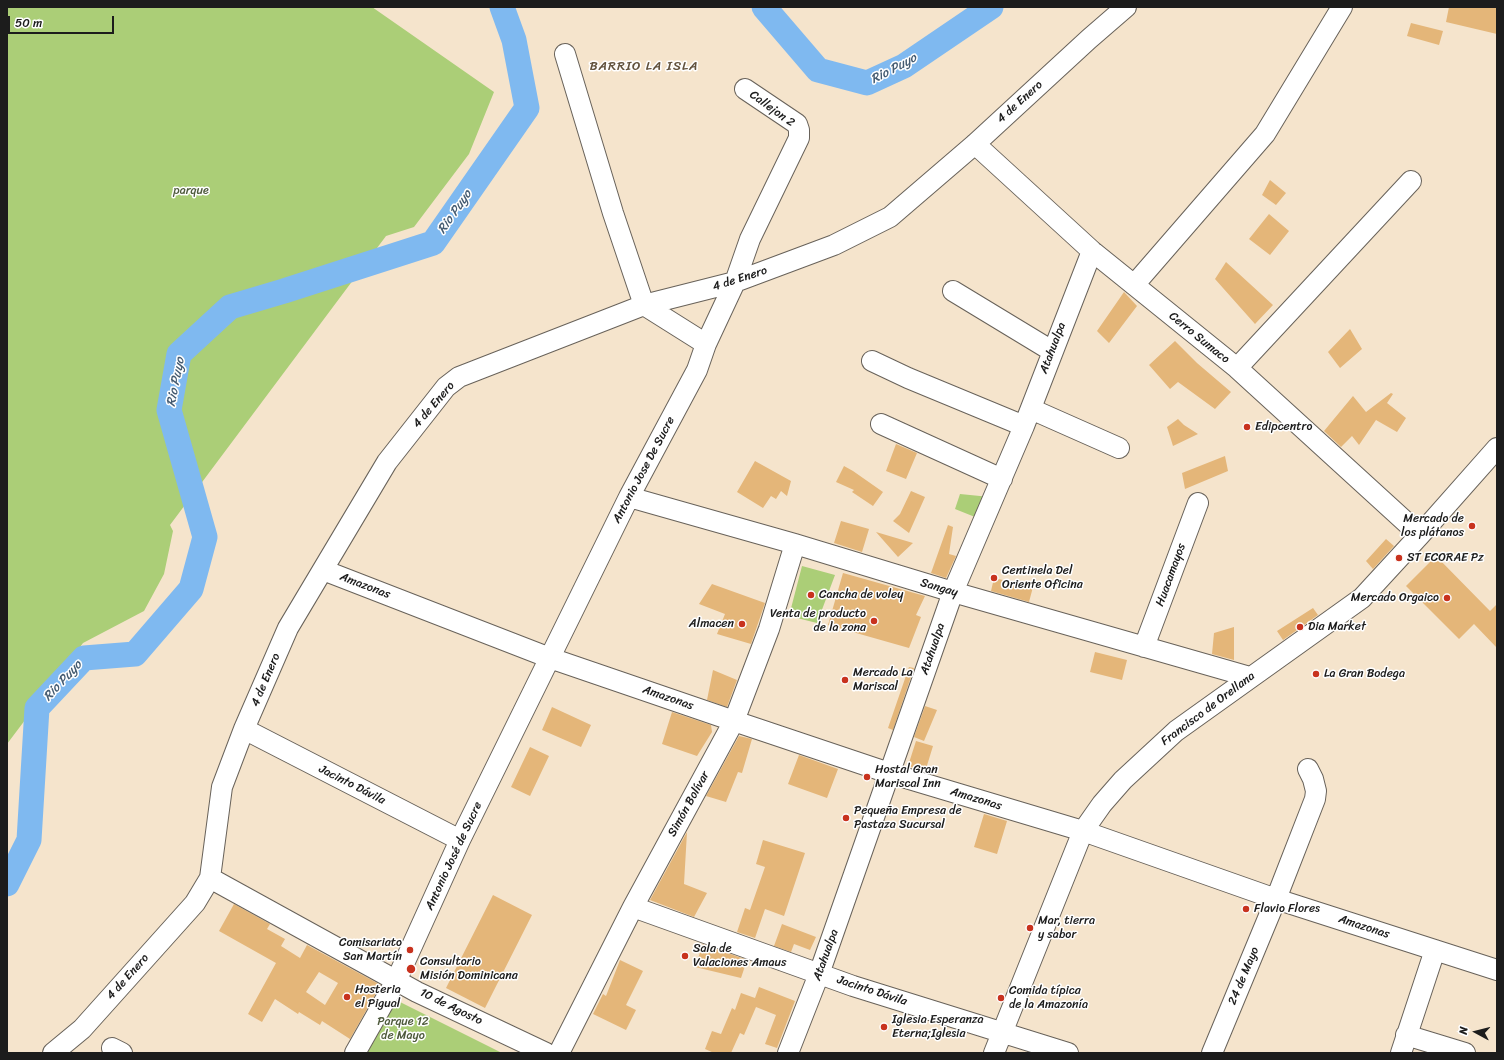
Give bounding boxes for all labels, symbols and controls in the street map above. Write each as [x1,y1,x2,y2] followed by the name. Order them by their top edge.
[10,8,116,34] scale bar
[15,12,42,34] text: 50 m
[868,50,920,88] water label: Rio Puyo
[590,59,698,75] district label: BARRIO LA ISLA
[994,78,1046,126] street label: 4 de Enero
[747,88,797,130] street label: Callejon 2
[173,184,209,198] park label: parque
[434,187,476,237] water label: Rio Puyo
[711,263,769,295] street label: 4 de Enero
[1166,309,1232,367] street label: Cerro Sumaco
[1037,320,1069,376] street label: Atahualpa
[164,356,188,408] water label: Rio Puyo
[410,379,458,431] street label: 4 de Enero
[610,414,678,526] street label: Antonio Jose De Sucre
[1255,420,1312,434] place label: Edipcentro
[1242,422,1252,432] marker: Edipcentro
[1401,512,1464,540] place label: Mercado de los plátanos
[1467,521,1477,531] marker: Mercado de los plátanos
[1153,542,1189,608] street label: Huacamayos
[1407,551,1484,565] place label: ST ECORAE Pz
[1394,553,1404,563] marker: ST ECORAE Pz
[1002,564,1083,592] place label: Centinela Del Oriente Oficina
[338,570,392,602] street label: Amazonas
[989,573,999,583] marker: Centinela Del Oriente Oficina
[919,576,959,600] street label: Sangay
[819,588,903,602] place label: Cancha de voley
[806,590,816,600] marker: Cancha de voley
[1351,591,1439,605] place label: Mercado Orgaico
[1442,593,1452,603] marker: Mercado Orgaico
[770,607,866,635] place label: Venta de producto de la zona
[869,616,879,626] marker: Venta de producto de la zona
[689,617,734,631] place label: Almacen
[737,619,747,629] marker: Almacen
[1308,620,1366,634] place label: Dia Market
[917,621,949,677] street label: Atahualpa
[1295,622,1305,632] marker: Dia Market
[248,651,284,709] street label: 4 de Enero
[40,658,86,704] water label: Rio Puyo
[853,666,913,694] place label: Mercado La Mariscal
[1324,667,1405,681] place label: La Gran Bodega
[1158,669,1258,749] street label: Francisco de Orellana
[1311,669,1321,679] marker: La Gran Bodega
[840,675,850,685] marker: Mercado La Mariscal
[641,683,695,713] street label: Amazonas
[316,762,388,808] street label: Jacinto Dávila
[875,763,941,791] place label: Hostal Gran Mariscal Inn
[665,769,713,839] street label: Simón Bolívar
[862,772,872,782] marker: Hostal Gran Mariscal Inn
[949,784,1003,814] street label: Amazonas
[423,800,485,912] street label: Antonio José de Sucre
[854,804,962,832] place label: Pequeña Empresa de Pastaza Sucursal
[841,813,851,823] marker: Pequeña Empresa de Pastaza Sucursal
[1254,902,1320,916] place label: Flavio Flores
[1241,904,1251,914] marker: Flavio Flores
[1337,912,1391,942] street label: Amazonas
[1038,914,1095,942] place label: Mar, tierra y sabor
[1025,923,1035,933] marker: Mar, tierra y sabor
[810,927,842,983] street label: Atahualpa
[339,936,402,964] place label: Comisariato San Martín
[693,942,787,970] place label: Sala de Valaciones Amaus
[405,945,415,955] marker: Comisariato San Martín
[1225,945,1263,1007] street label: 24 de Mayo
[104,951,152,1003] street label: 4 de Enero
[680,951,690,961] marker: Sala de Valaciones Amaus
[420,955,518,983] place label: Consultorio Misión Dominicana
[405,963,417,975] marker: Consultorio Misión Dominicana
[835,973,909,1009] street label: Jacinto Dávila
[355,983,401,1011] place label: Hosteria el Pigual
[1009,984,1088,1012] place label: Comida típica de la Amazonía
[417,986,485,1028] street label: 10 de Agosto
[342,992,352,1002] marker: Hosteria el Pigual
[996,993,1006,1003] marker: Comida típica de la Amazonía
[1456,1012,1496,1052] north arrow
[892,1013,984,1041] place label: Iglesia Esperanza Eterna;Iglesia
[377,1015,429,1043] park label: Parque 12 de Mayo
[879,1022,889,1032] marker: Iglesia Esperanza Eterna;Iglesia
[1454,1026,1473,1035] text: N

